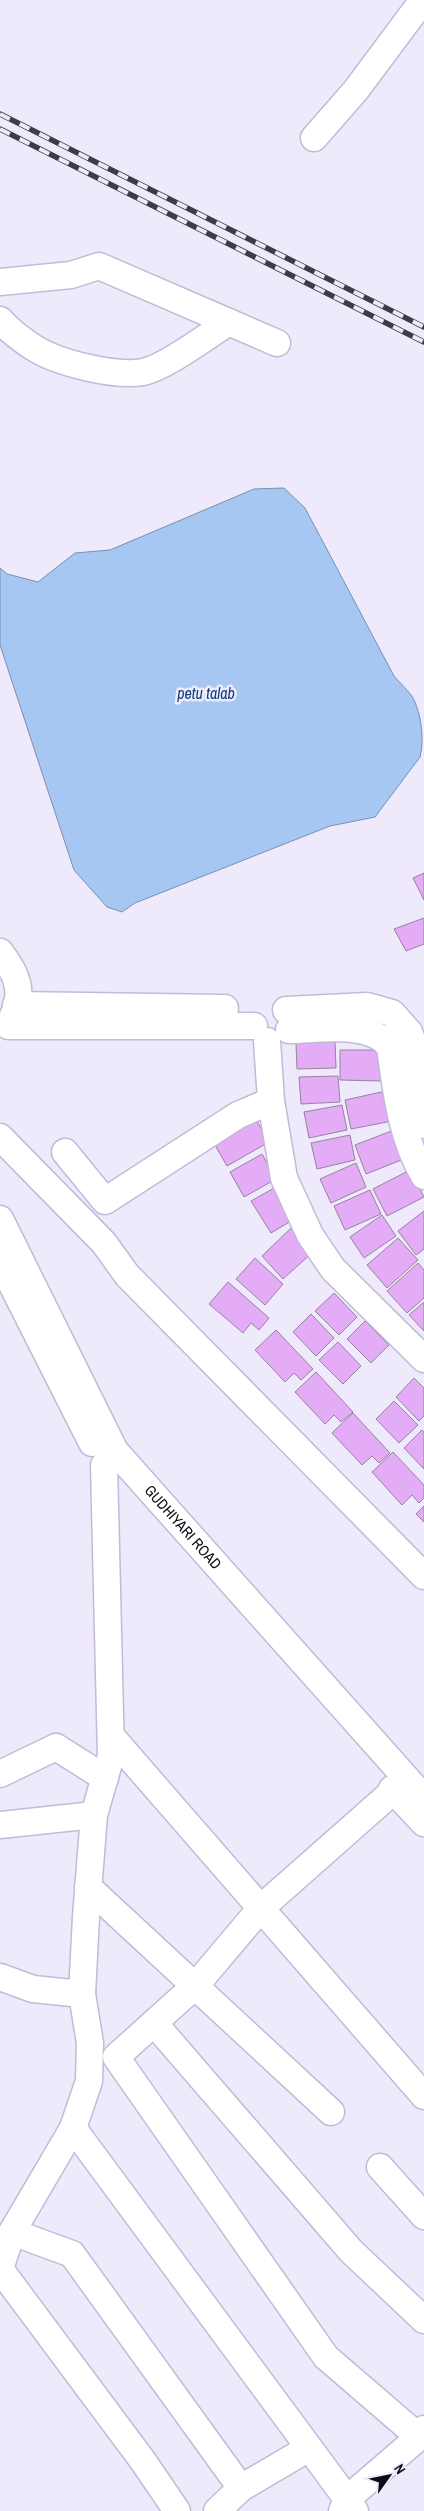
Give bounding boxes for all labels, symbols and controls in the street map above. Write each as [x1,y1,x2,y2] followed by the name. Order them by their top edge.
[176,682,235,704] water label: petu talab
[140,1480,227,1574] street label: GUDHIYARI ROAD
[364,2451,414,2501] north arrow
[390,2461,410,2477] text: N

